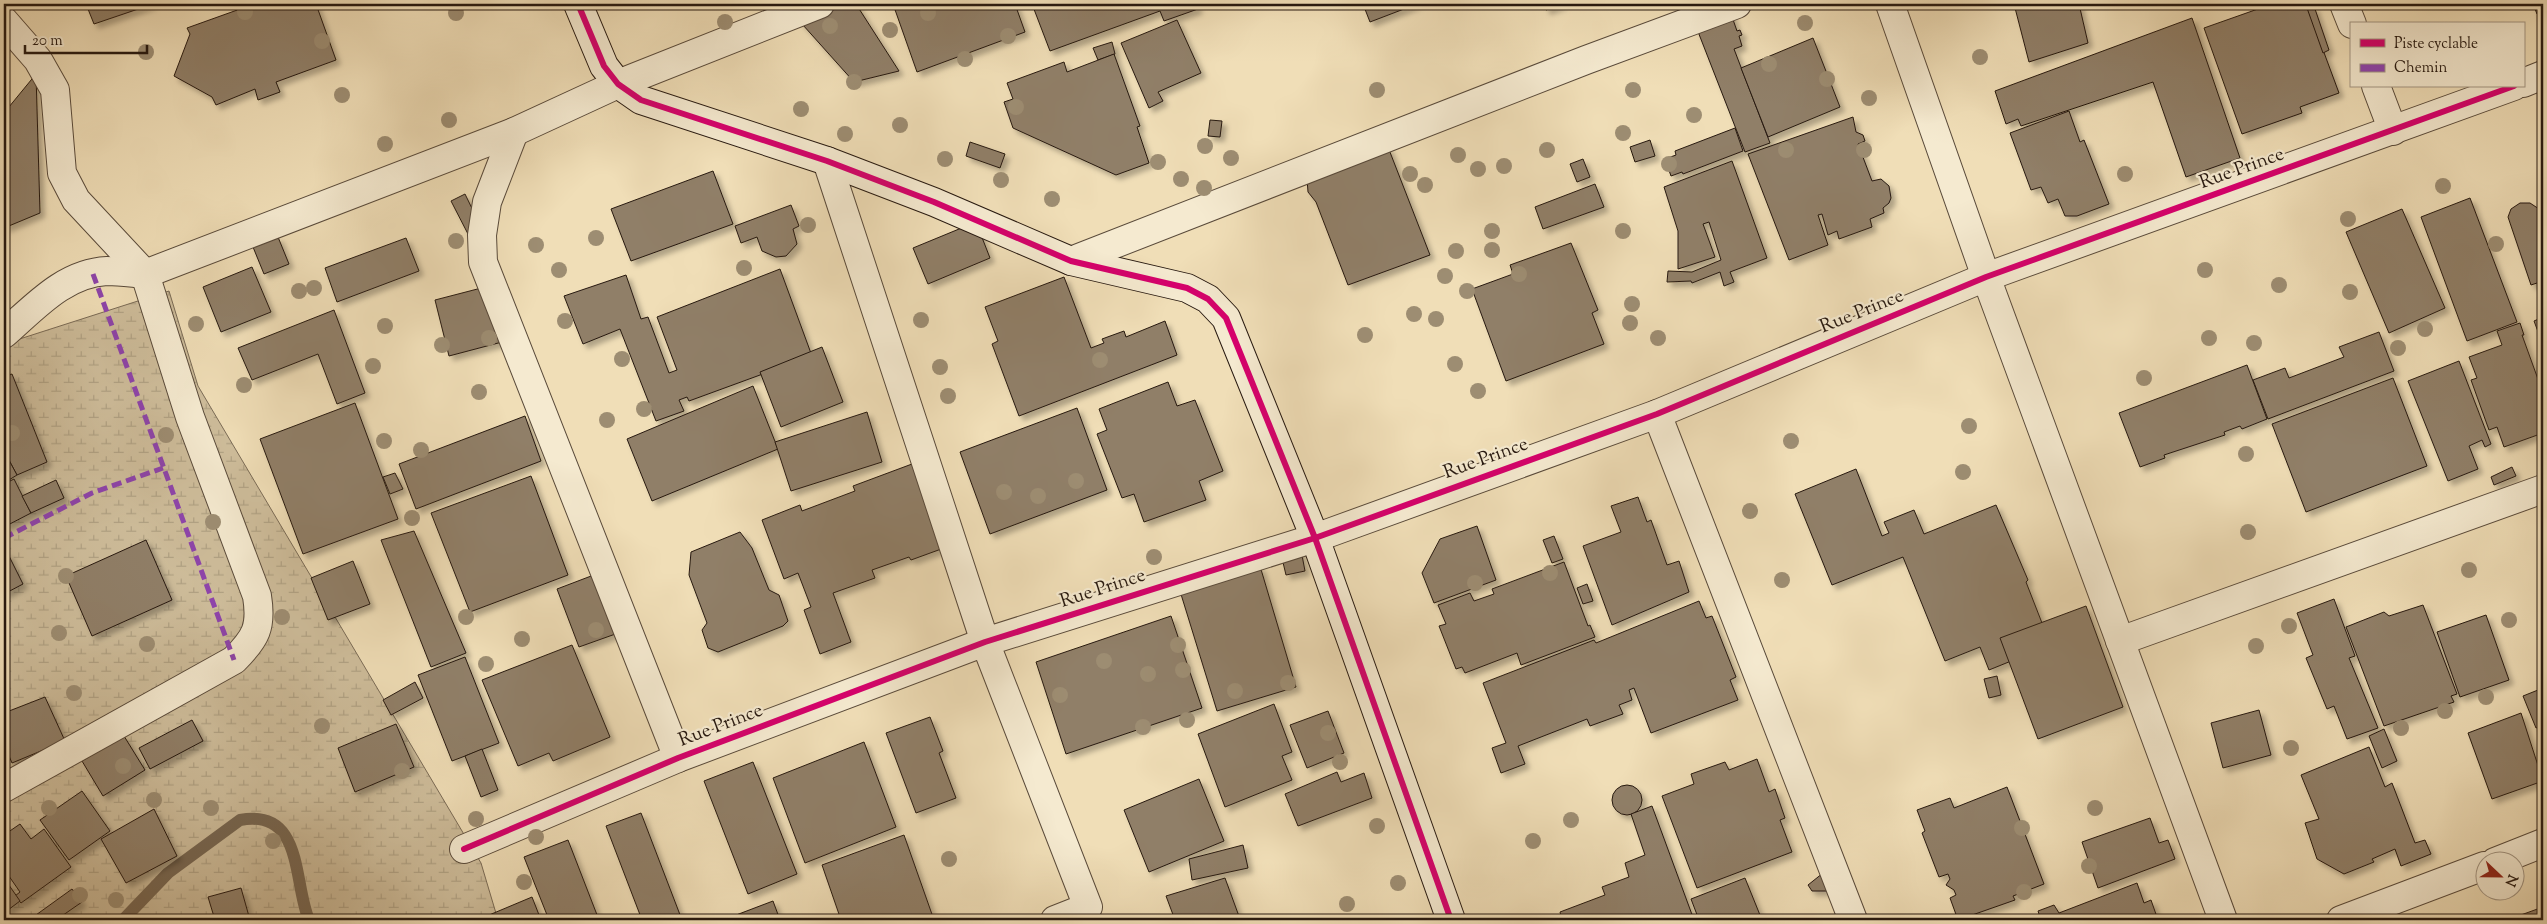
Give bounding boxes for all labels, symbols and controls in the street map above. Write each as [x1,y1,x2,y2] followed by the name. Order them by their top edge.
[25,22,148,54] scale bar
[2350,22,2524,88] legend
[32,31,63,52] text: 20 m
[2394,34,2478,55] text: Piste cyclable
[2394,58,2447,79] text: Chemin
[2196,141,2288,197] street label: Rue Prince
[1816,283,1908,341] street label: Rue Prince
[1440,431,1532,487] street label: Rue Prince
[1057,562,1149,615] street label: Rue Prince
[675,698,767,754] street label: Rue Prince
[2474,852,2524,902] north arrow
[2499,871,2522,889] text: N

